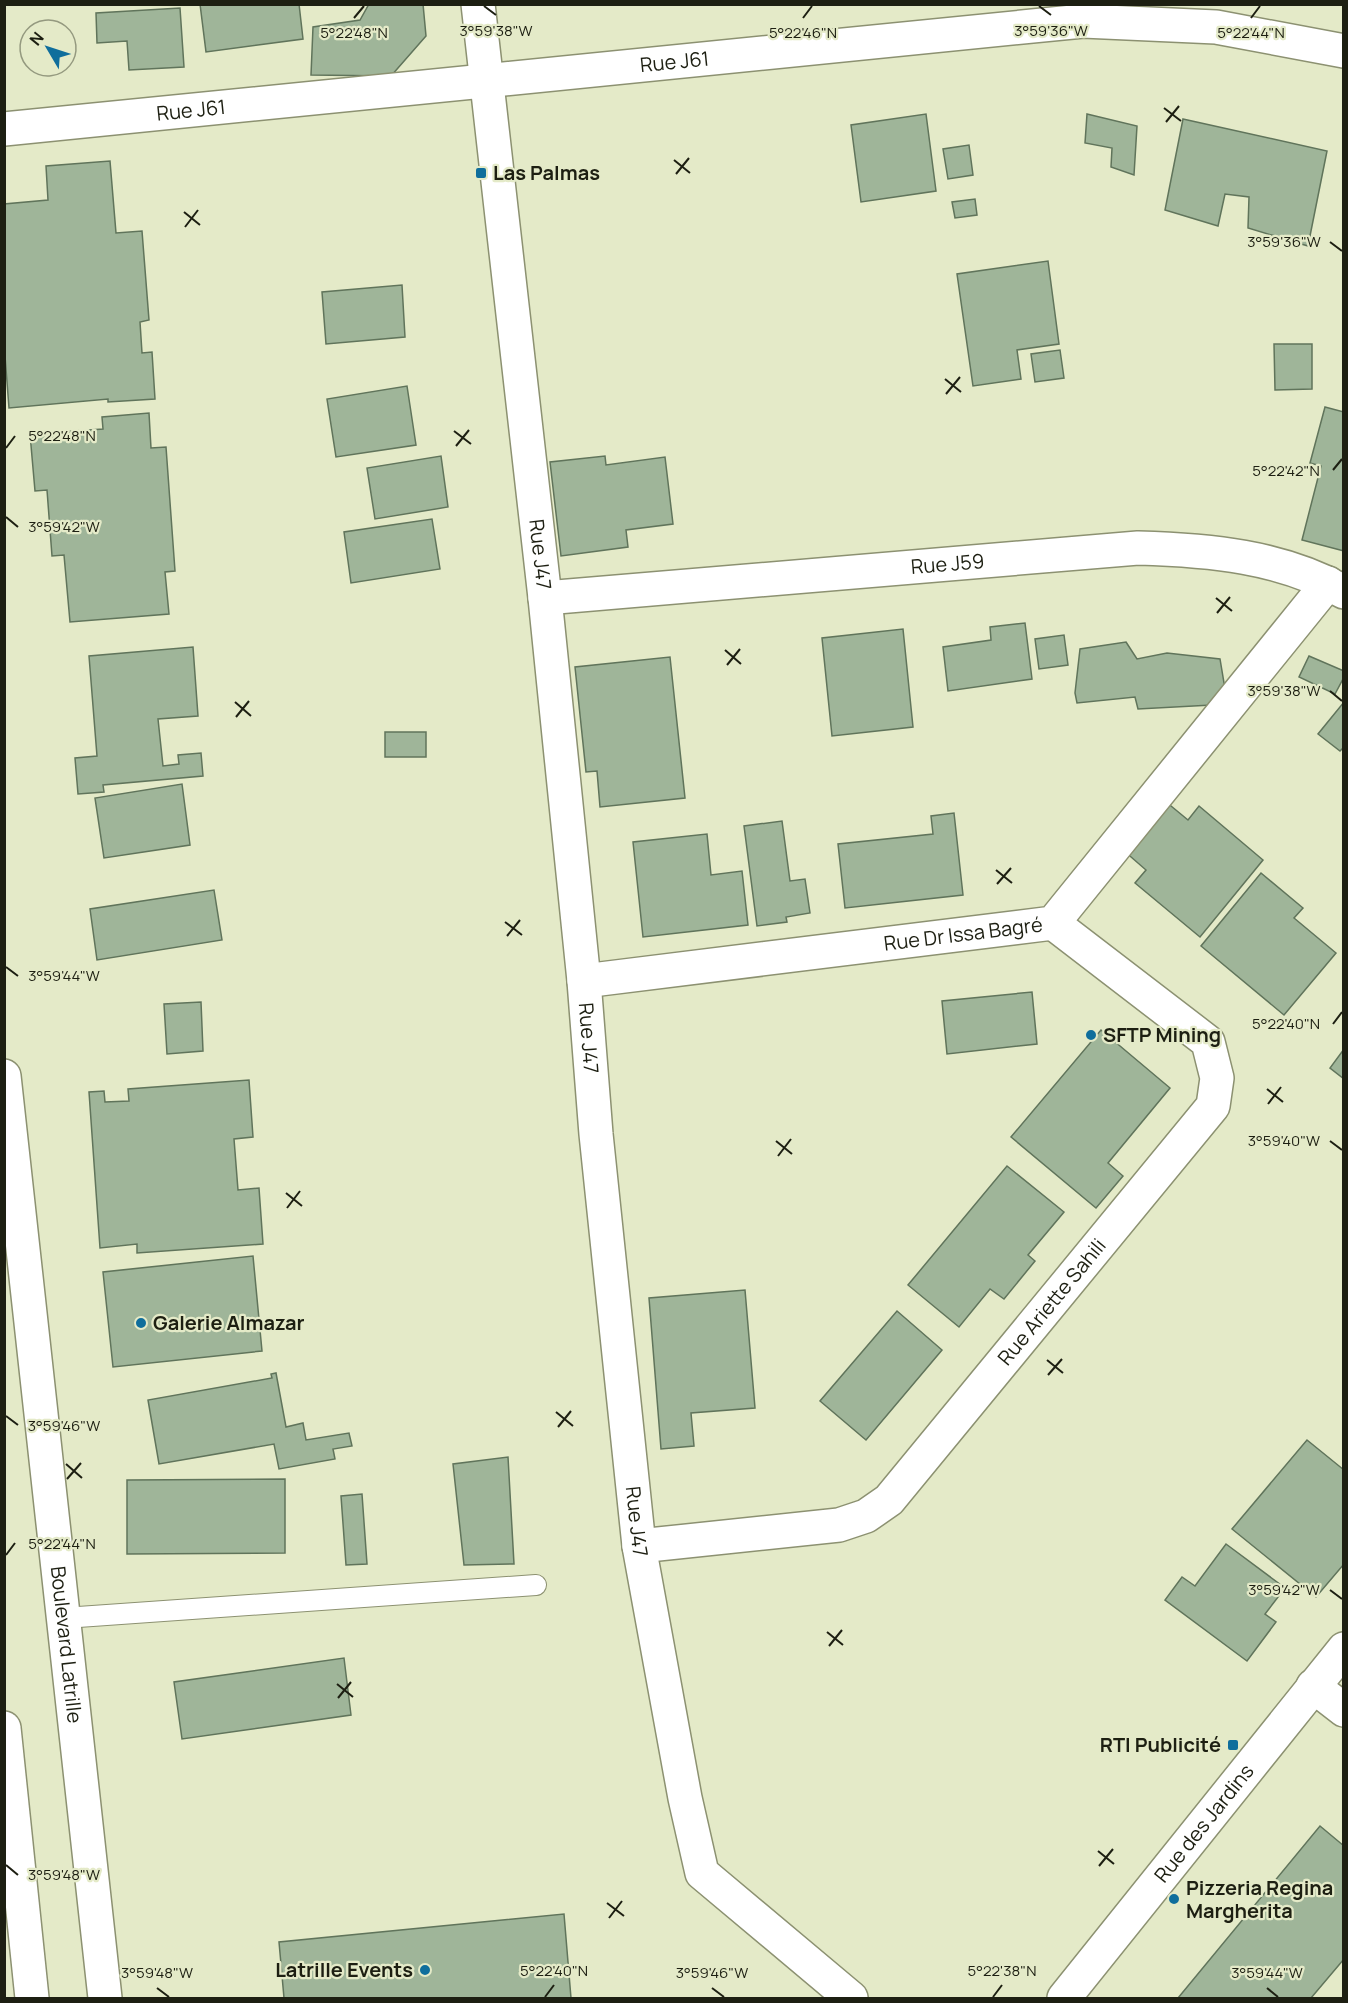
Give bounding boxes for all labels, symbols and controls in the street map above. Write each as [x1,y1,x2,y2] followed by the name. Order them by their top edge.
[18,18,78,78] north arrow
[459,20,533,41] text: 3°59'38"W
[1014,20,1088,41] text: 3°59'36"W
[320,22,388,43] text: 5°22'48"N
[769,22,837,43] text: 5°22'46"N
[1217,22,1285,43] text: 5°22'44"N
[24,27,49,50] text: N
[639,44,710,78] street label: Rue J61
[155,93,227,127] street label: Rue J61
[493,159,600,186] place label: Las Palmas
[474,166,488,180] marker: Las Palmas
[1247,231,1321,252] text: 3°59'36"W
[28,425,96,446] text: 5°22'48"N
[1252,460,1320,481] text: 5°22'42"N
[28,516,100,537] text: 3°59'42"W
[523,518,558,591] street label: Rue J47
[910,547,985,580] street label: Rue J59
[1247,680,1321,701] text: 3°59'38"W
[882,910,1044,957] street label: Rue Dr Issa Bagré
[28,965,100,986] text: 3°59'44"W
[573,1002,605,1074] street label: Rue J47
[1252,1013,1320,1034] text: 5°22'40"N
[1103,1021,1221,1048] place label: SFTP Mining
[1084,1028,1098,1042] marker: SFTP Mining
[1248,1130,1320,1151] text: 3°59'40"W
[991,1233,1112,1371] street label: Rue Ariette Sahili
[153,1309,305,1336] place label: Galerie Almazar
[134,1316,148,1330] marker: Galerie Almazar
[28,1415,100,1436] text: 3°59'46"W
[620,1485,655,1559] street label: Rue J47
[28,1533,96,1554] text: 5°22'44"N
[45,1565,89,1724] street label: Boulevard Latrille
[1248,1579,1320,1600] text: 3°59'42"W
[1100,1731,1221,1758] place label: RTI Publicité
[1226,1738,1240,1752] marker: RTI Publicité
[1148,1758,1260,1888] street label: Rue des Jardins
[28,1864,100,1885] text: 3°59'48"W
[1186,1874,1333,1924] place label: Pizzeria Regina Margherita
[1167,1892,1181,1906] marker: Pizzeria Regina Margherita
[275,1956,413,1983] place label: Latrille Events
[520,1960,588,1981] text: 5°22'40"N
[968,1960,1036,1981] text: 5°22'38"N
[121,1962,193,1983] text: 3°59'48"W
[676,1962,748,1983] text: 3°59'46"W
[1231,1962,1303,1983] text: 3°59'44"W
[418,1963,432,1977] marker: Latrille Events

